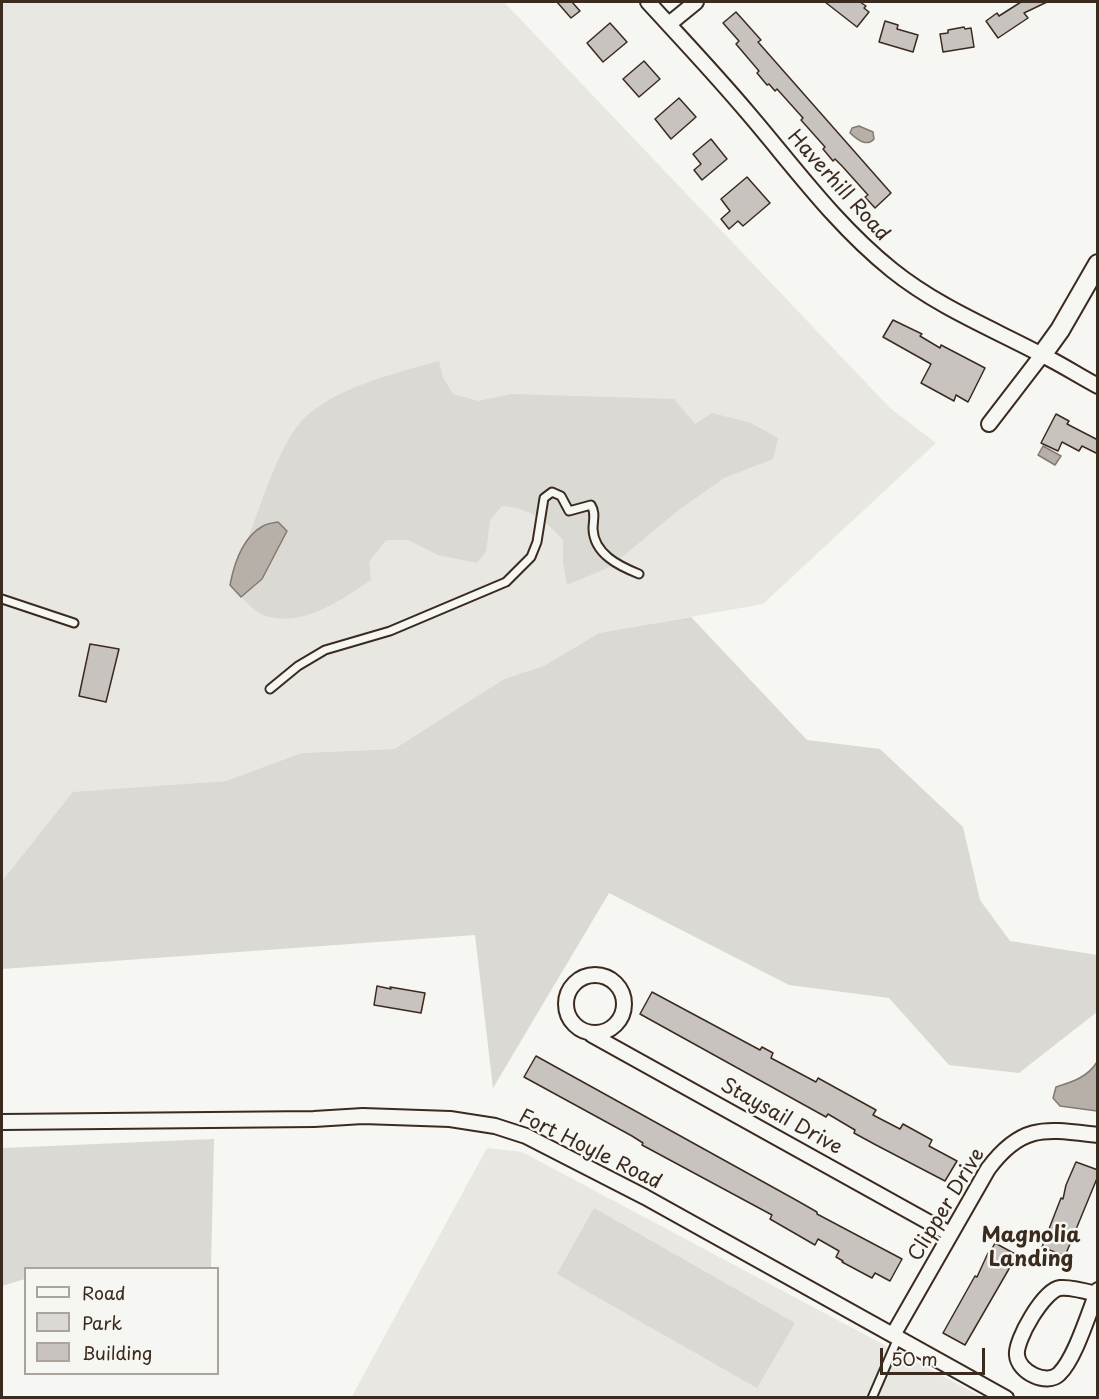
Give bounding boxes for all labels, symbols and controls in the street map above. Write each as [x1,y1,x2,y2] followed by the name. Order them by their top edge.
[782,126,894,246] street label: Haverhill Road
[716,1074,846,1160] street label: Staysail Drive
[515,1105,665,1195] street label: Fort Hoyle Road
[904,1144,990,1266] street label: Clipper Drive
[981,1223,1081,1273] district label: Magnolia Landing
[24,1267,219,1375] legend
[82,1279,126,1306] text: Road
[82,1309,122,1336] text: Park
[883,1336,988,1374] scale bar
[82,1339,152,1366] text: Building
[891,1345,938,1372] text: 50 m

